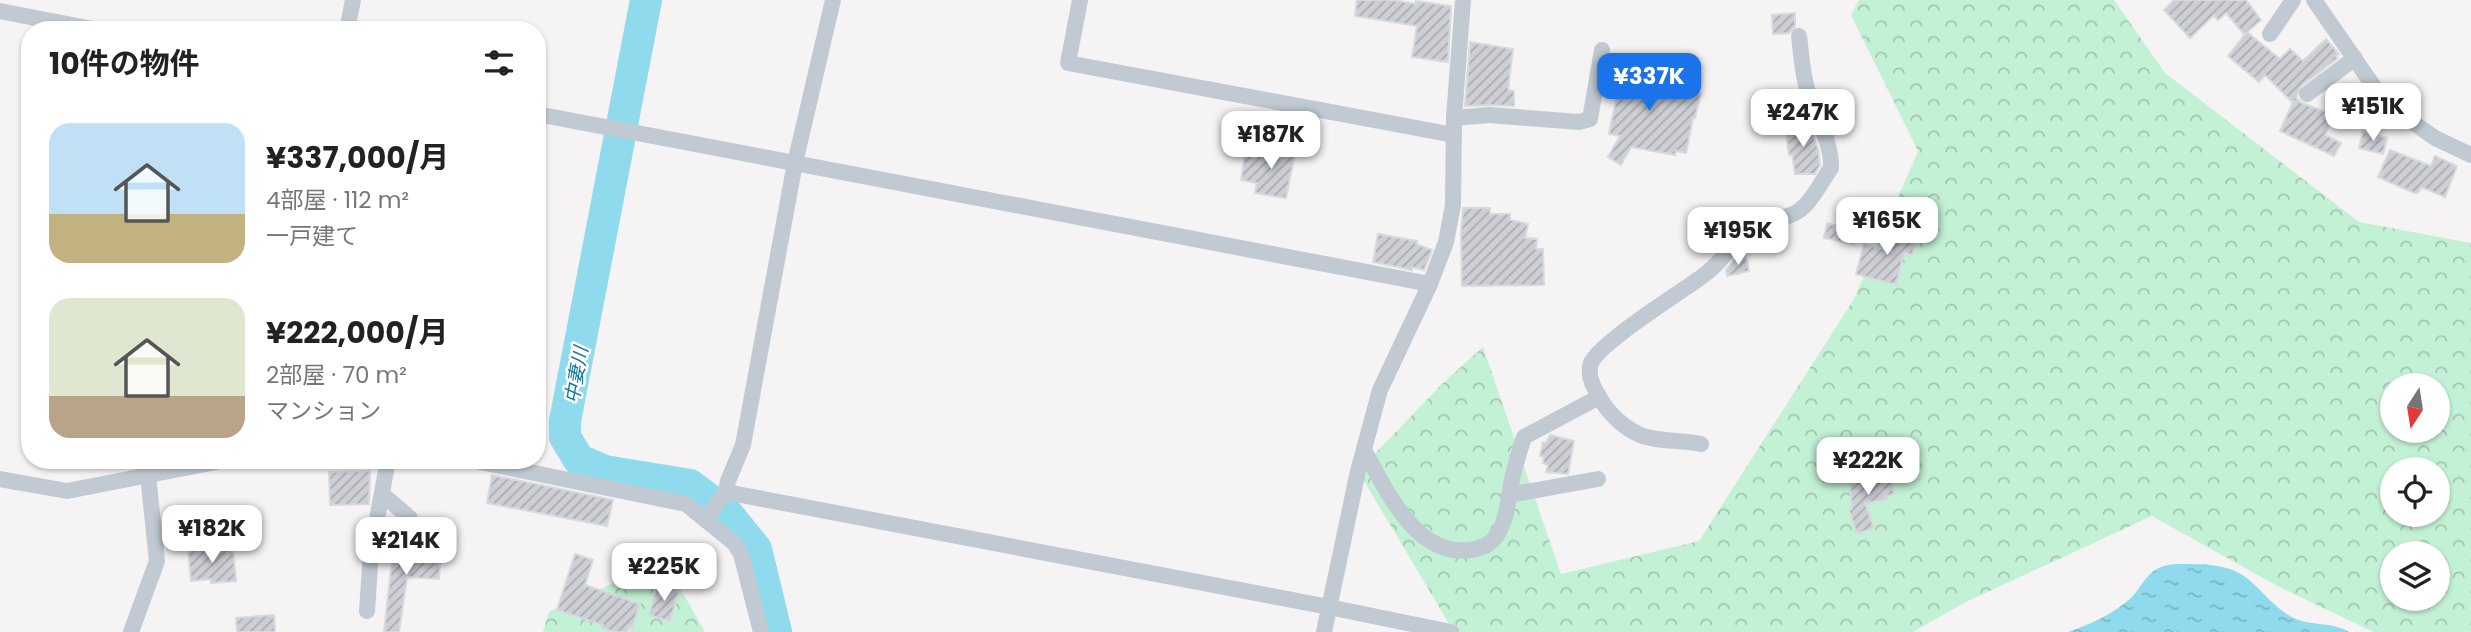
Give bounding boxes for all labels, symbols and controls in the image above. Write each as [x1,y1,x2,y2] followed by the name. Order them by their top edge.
[49,42,200,85] text: 10件の物件
[480,44,518,82] icon: filters
[1600,54,1698,113] pin: ¥337K
[1613,60,1685,92] text: ¥337K
[2324,83,2422,143] pin: ¥151K
[1754,90,1852,149] pin: ¥247K
[2341,90,2405,122] text: ¥151K
[1767,96,1839,128] text: ¥247K
[1222,111,1320,171] pin: ¥187K
[1237,118,1305,150] text: ¥187K
[266,136,449,179] text: ¥337,000/月
[105,151,189,235] icon: home
[266,184,409,216] text: 4部屋 · 112 m²
[1838,198,1936,257] pin: ¥165K
[1852,204,1922,236] text: ¥165K
[1689,208,1787,267] pin: ¥195K
[1703,214,1773,246] text: ¥195K
[266,220,358,252] text: 一戸建て
[266,311,448,354] text: ¥222,000/月
[105,326,189,410] icon: home
[558,343,595,406] water label: 中妻川
[266,359,407,391] text: 2部屋 · 70 m²
[2380,373,2450,443] north arrow
[2380,373,2450,611] map controls
[266,395,381,427] text: マンション
[1819,438,1917,497] pin: ¥222K
[1833,444,1903,476] text: ¥222K
[2380,457,2450,527] button: locate
[163,505,261,565] pin: ¥182K
[178,512,246,544] text: ¥182K
[357,518,455,577] pin: ¥214K
[372,524,440,556] text: ¥214K
[2380,541,2450,611] button: layers
[615,544,713,603] pin: ¥225K
[628,550,700,582] text: ¥225K

